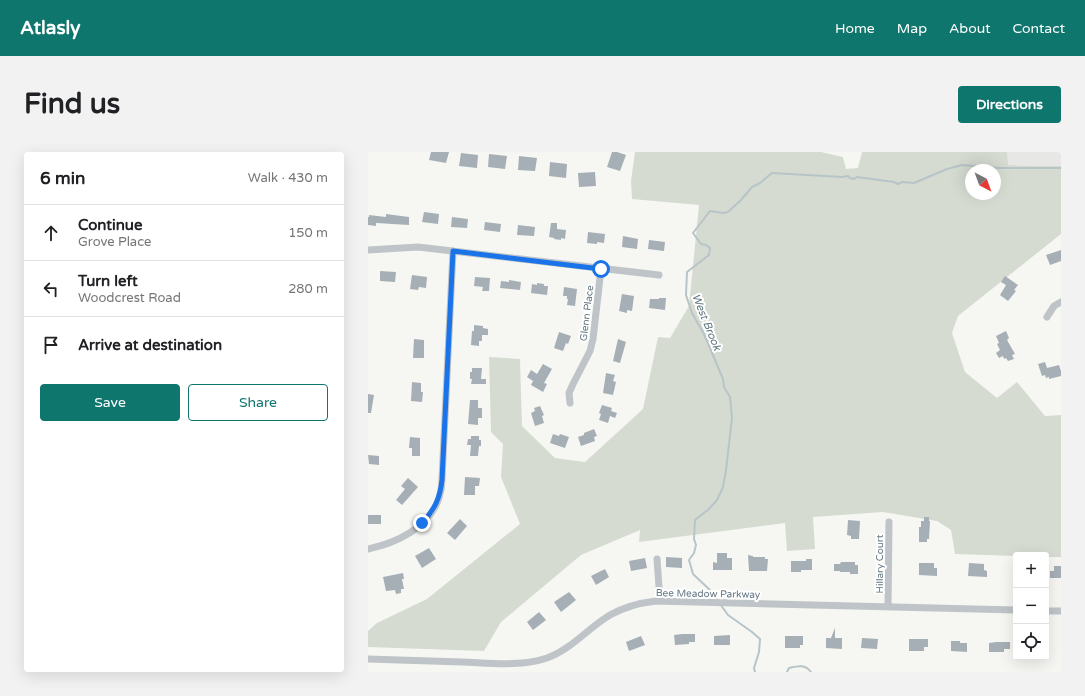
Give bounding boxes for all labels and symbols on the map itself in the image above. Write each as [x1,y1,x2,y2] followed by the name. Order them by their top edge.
[965,164,1001,200] north arrow
[592,260,610,278] route start
[578,284,596,342] street label: Glenn Place
[689,292,724,353] water label: West Brook
[413,514,431,532] route end
[874,534,886,593] street label: Hillary Court
[656,587,761,601] street label: Bee Meadow Parkway

